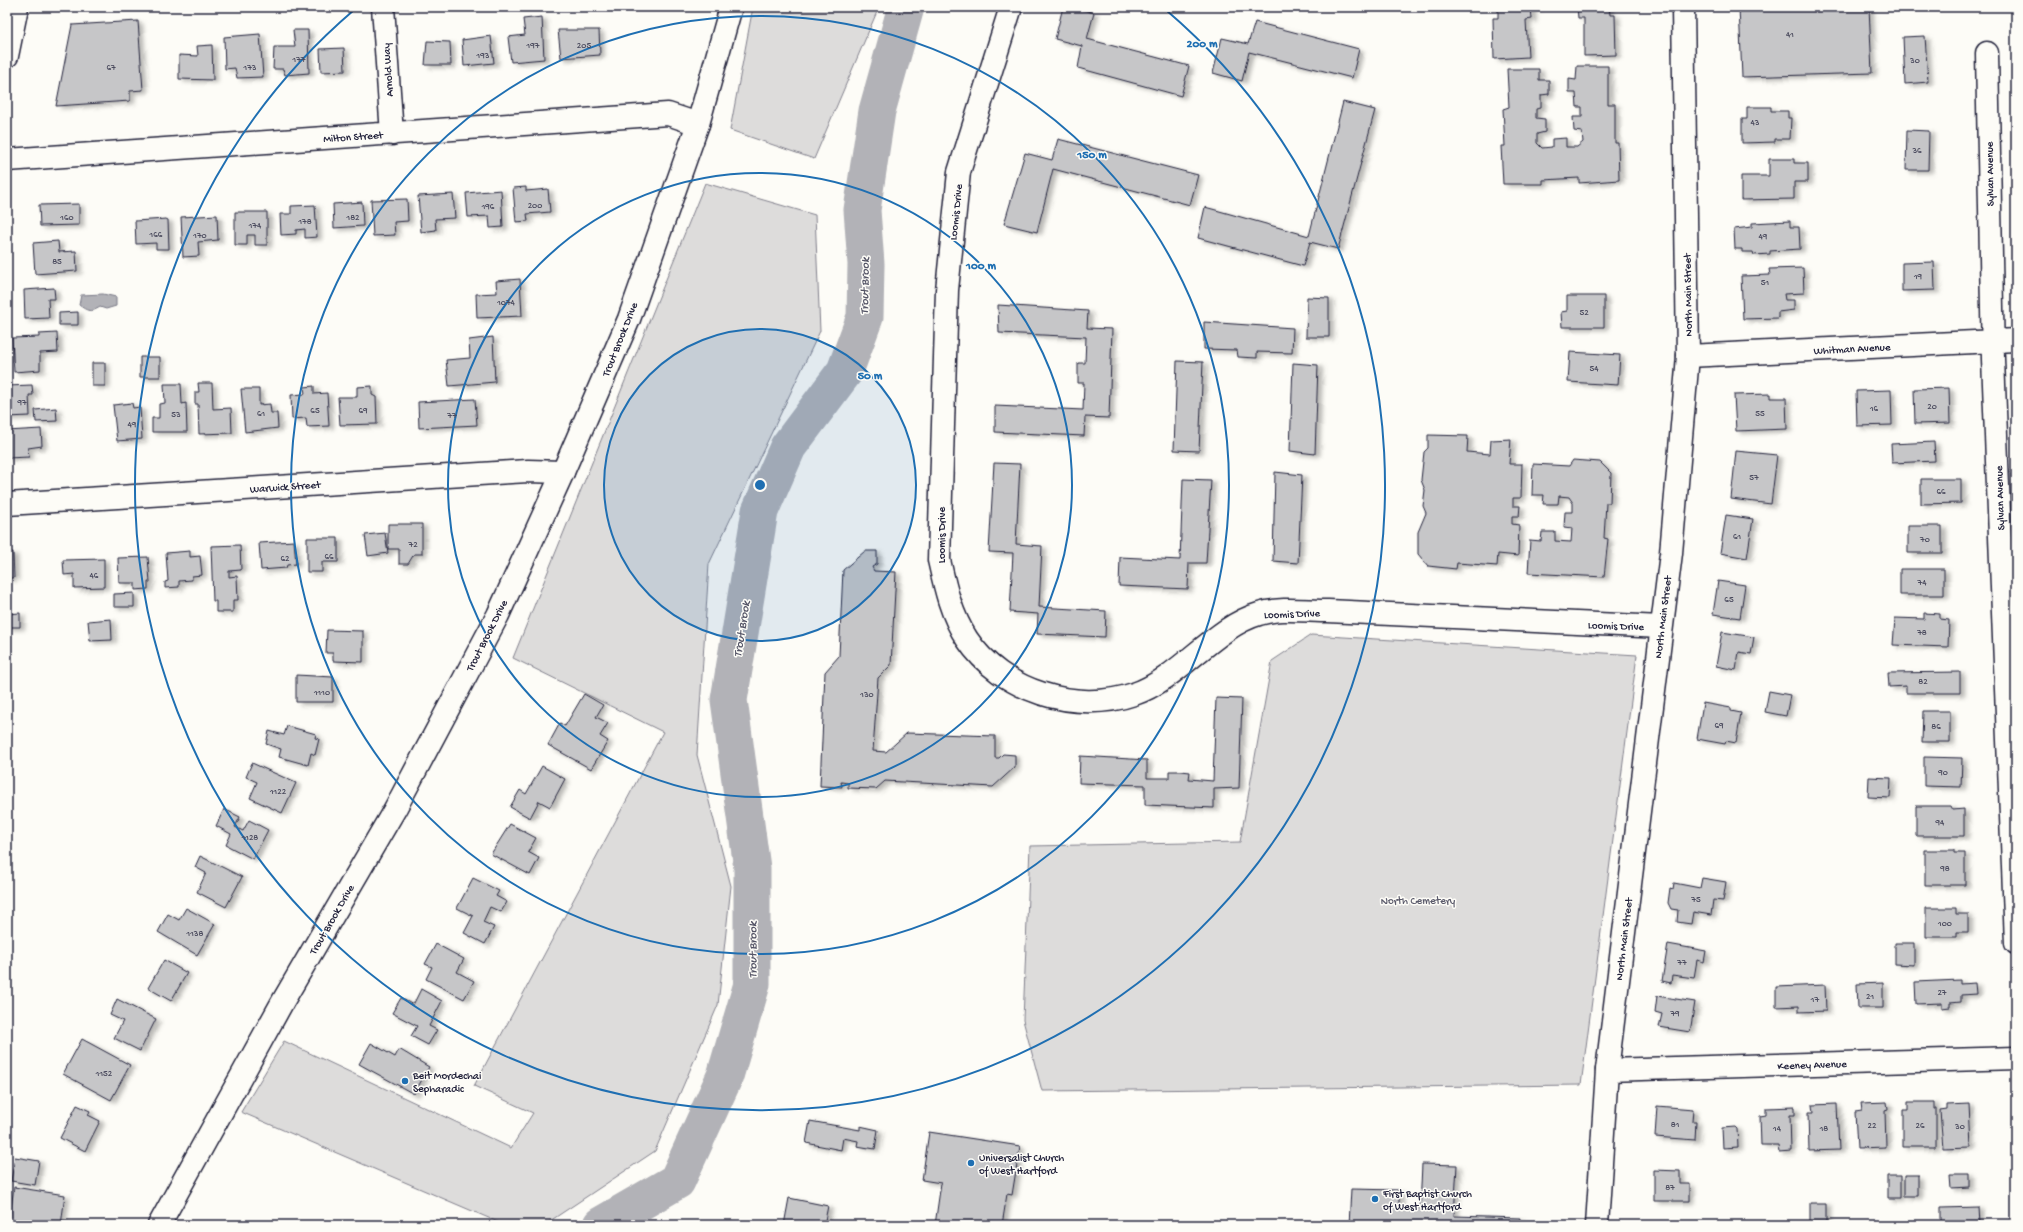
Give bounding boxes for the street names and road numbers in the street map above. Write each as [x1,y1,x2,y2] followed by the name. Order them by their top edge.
[381,42,397,97] street label: Arnold Way
[323,130,385,146] street label: Milton Street
[1984,141,1998,206] street label: Sylvan Avenue
[948,183,966,241] street label: Loomis Drive
[1682,252,1696,337] street label: North Main Street
[600,301,641,379] street label: Trout Brook Drive
[1813,342,1891,358] street label: Whitman Avenue
[1994,465,2008,531] street label: Sylvan Avenue
[249,479,322,496] street label: Warwick Street
[937,507,949,563] street label: Loomis Drive
[1653,574,1675,659] street label: North Main Street
[464,598,511,675] street label: Trout Brook Drive
[1264,608,1321,622] street label: Loomis Drive
[1588,620,1645,634] street label: Loomis Drive
[307,883,358,958] street label: Trout Brook Drive
[1614,896,1636,981] street label: North Main Street
[1777,1059,1847,1073] street label: Keeney Avenue

